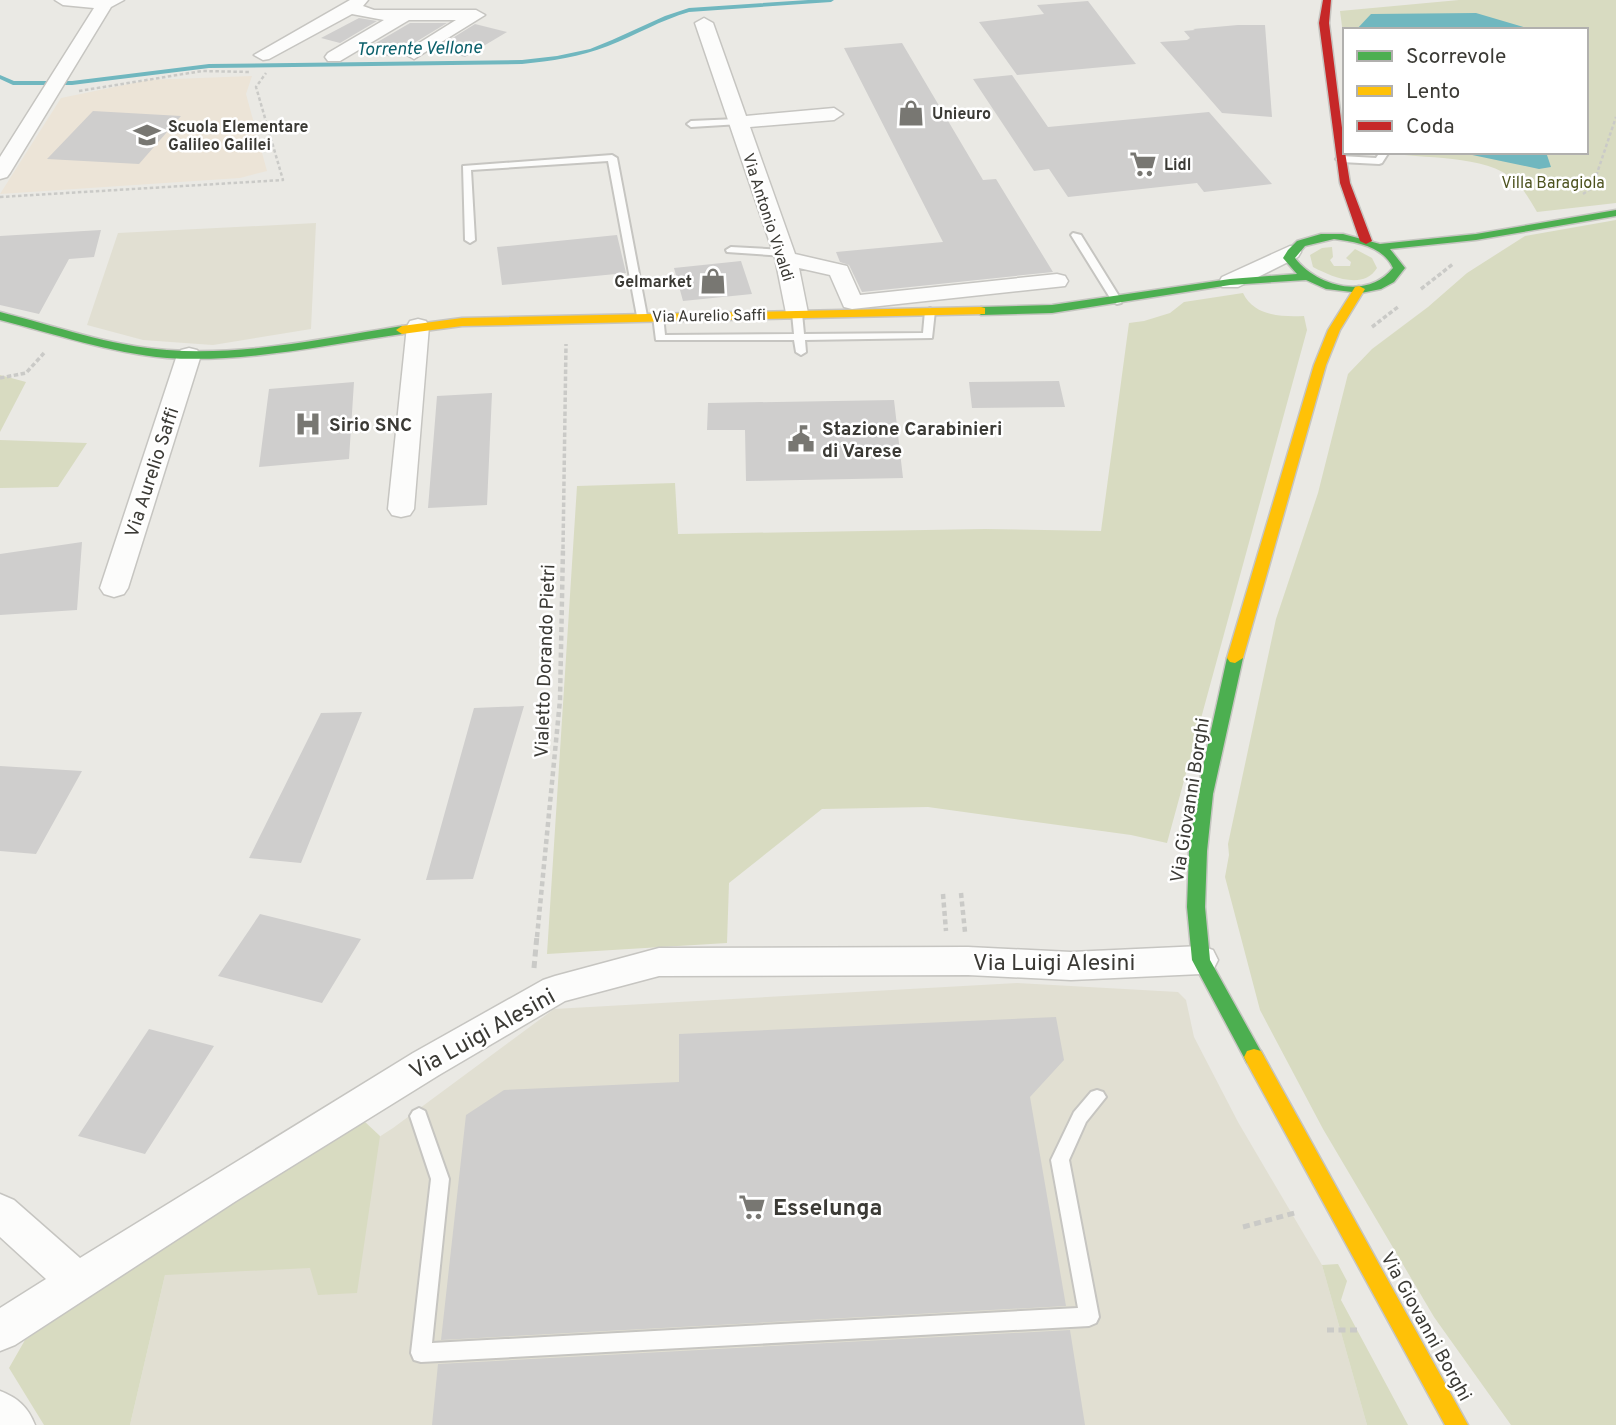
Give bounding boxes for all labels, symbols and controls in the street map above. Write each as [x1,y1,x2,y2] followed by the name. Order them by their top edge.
[1343,28,1588,154] legend
[356,37,483,62] water label: Torrente Vellone
[1406,44,1506,71] text: Scorrevole
[1406,79,1460,106] text: Lento
[896,98,926,128] shop icon: Unieuro
[932,105,991,125] place label: Unieuro
[1406,114,1455,141] text: Coda
[168,118,308,156] place label: Scuola Elementare Galileo Galilei
[132,120,162,150] school or university icon: Scuola Elementare Galileo Galilei
[1128,149,1158,179] supermarket icon: Lidl
[737,151,797,284] street label: Via Antonio Vivaldi
[1164,156,1191,176] place label: Lidl
[1501,174,1605,194] park label: Villa Baragiola
[698,266,728,296] shop icon: Gelmarket
[614,273,692,293] place label: Gelmarket
[652,306,766,328] street label: Via Aurelio Saffi
[121,404,185,541] street label: Via Aurelio Saffi
[293,409,323,439] hospital icon: Sirio SNC
[329,414,412,438] place label: Sirio SNC
[822,418,1002,464] place label: Stazione Carabinieri di Varese
[786,424,816,454] public building icon: Stazione Carabinieri di Varese
[531,564,561,758] street label: Vialetto Dorando Pietri
[1166,716,1216,885] street label: Via Giovanni Borghi
[973,950,1135,979] street label: Via Luigi Alesini
[405,983,561,1087] street label: Via Luigi Alesini
[737,1192,767,1222] supermarket icon: Esselunga
[773,1195,882,1224] place label: Esselunga
[1374,1248,1476,1406] street label: Via Giovanni Borghi

